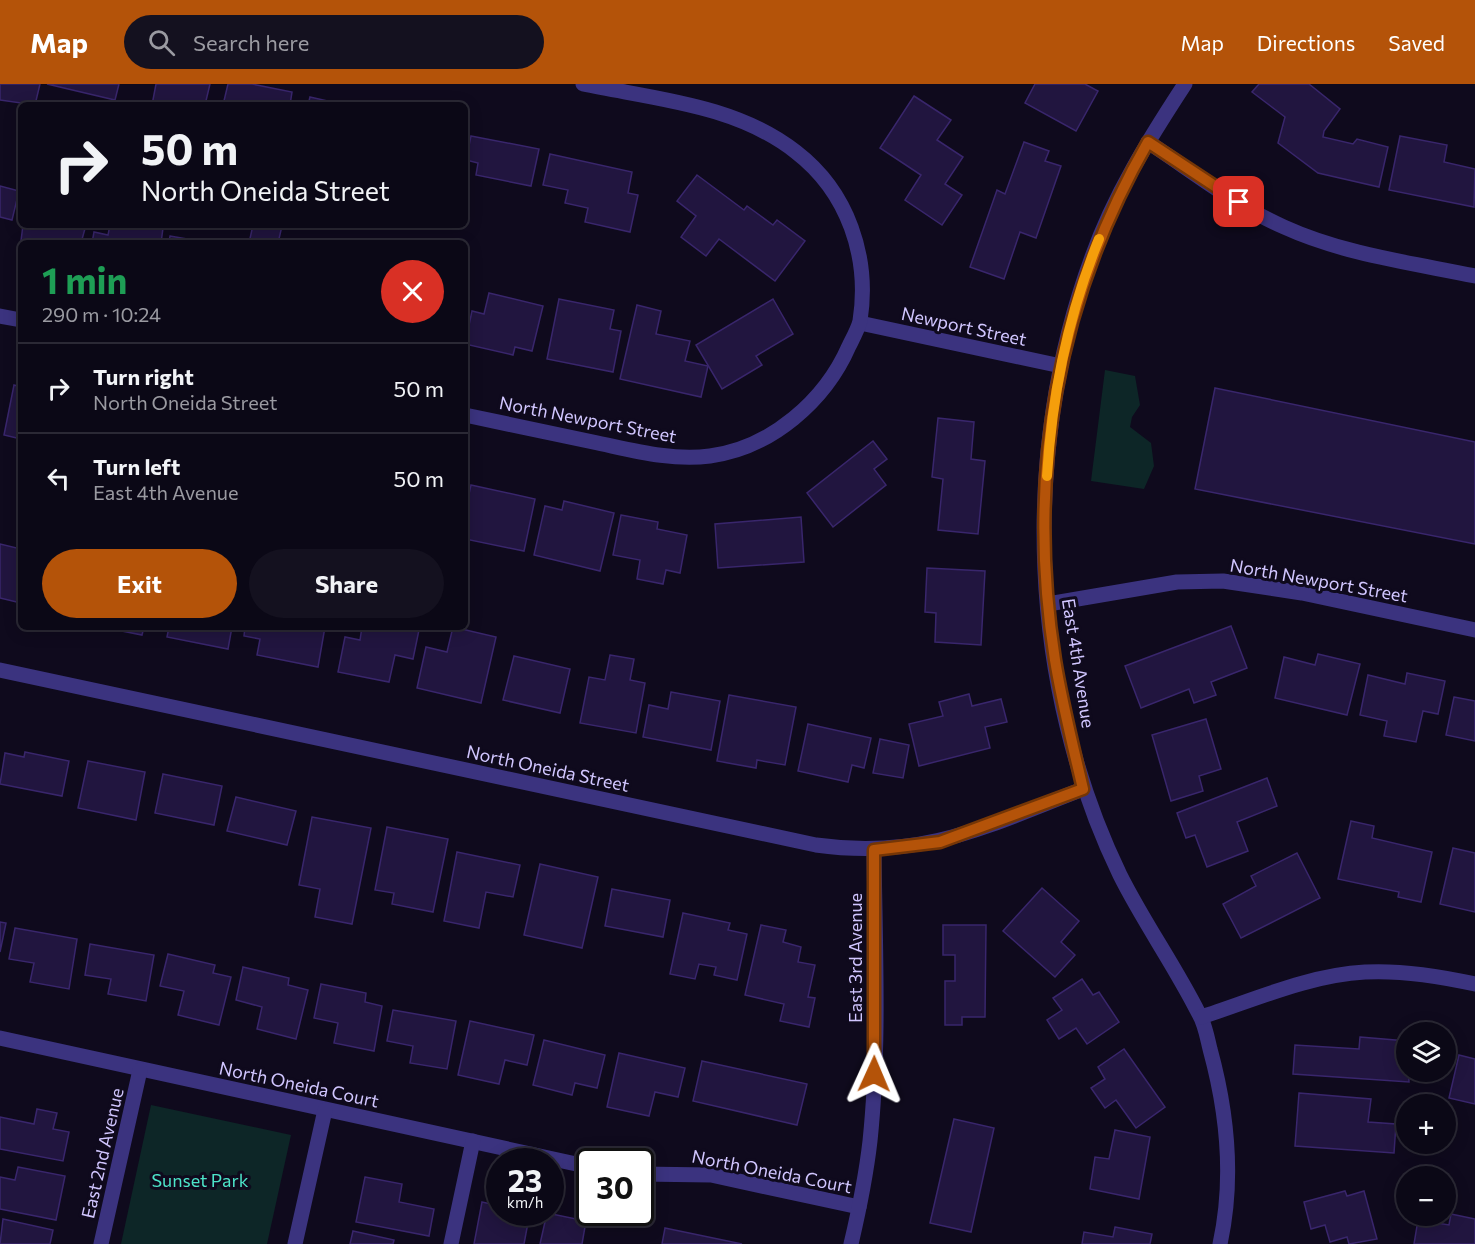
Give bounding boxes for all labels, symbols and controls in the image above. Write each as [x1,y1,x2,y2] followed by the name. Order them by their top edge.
[124,15,544,69] search box
[30,25,88,59] text: Map
[145,26,178,59] icon: search
[193,29,309,56] text: Search here
[1181,30,1224,55] text: Map
[1257,30,1355,55] text: Directions
[1388,30,1445,55] text: Saved
[141,122,238,174] text: 50 m
[42,126,120,204] icon: right
[141,174,390,207] text: North Oneida Street
[1213,176,1264,227] pin
[1222,185,1255,218] icon: arrive
[42,257,127,301] text: 1 min
[381,260,444,323] button: close
[42,302,161,326] text: 290 m · 10:24
[899,302,1029,350] street label: Newport Street
[93,363,194,390] text: Turn right
[42,372,75,405] icon: right
[394,375,444,402] text: 50 m
[93,390,277,414] text: North Oneida Street
[497,391,679,447] street label: North Newport Street
[93,453,180,480] text: Turn left
[42,462,75,495] icon: left
[394,465,444,492] text: 50 m
[93,480,239,504] text: East 4th Avenue
[42,549,237,618] button: Exit
[249,549,444,618] button: Share
[1228,554,1410,606] street label: North Newport Street
[1058,597,1100,729] street label: East 4th Avenue
[465,740,631,796] street label: North Oneida Street
[844,893,866,1023] street label: East 3rd Avenue
[1396,1022,1456,1226] map controls
[1396,1022,1456,1082] button: layers
[842,1042,906,1106] position arrow
[217,1056,381,1112] street label: North Oneida Court
[76,1086,128,1220] street label: East 2nd Avenue
[1396,1094,1456,1154] button: +
[690,1145,854,1197] street label: North Oneida Court
[576,1148,654,1226] speed limit sign: 30
[508,1161,542,1198] text: 23
[1396,1166,1456,1226] button: −
[152,1169,249,1191] park label: Sunset Park
[507,1193,543,1211] text: km/h

